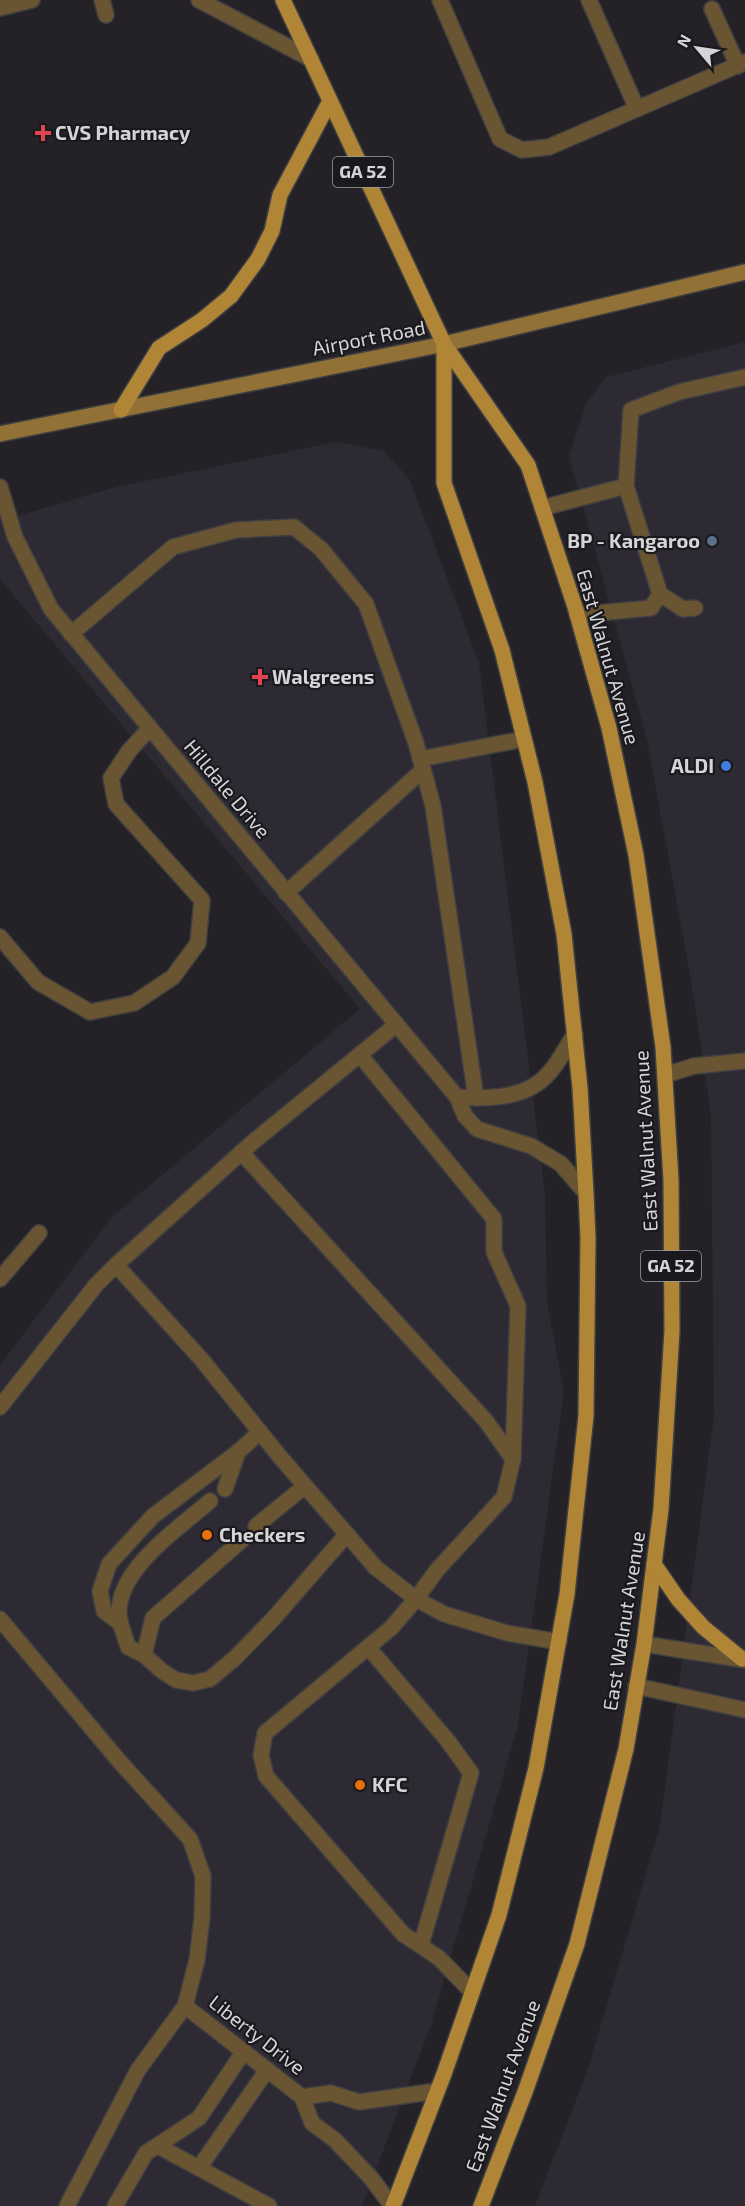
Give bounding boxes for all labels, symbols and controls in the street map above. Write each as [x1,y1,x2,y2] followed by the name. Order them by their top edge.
[667,18,727,78] north arrow
[672,31,695,50] text: N
[55,120,191,145] place label: CVS Pharmacy
[36,126,50,140] marker: CVS Pharmacy
[333,157,393,187] road number: GA 52
[310,314,427,360] street label: Airport Road
[567,528,700,552] place label: BP - Kangaroo
[705,534,719,548] marker: BP - Kangaroo
[572,566,646,747] street label: East Walnut Avenue
[272,664,374,688] place label: Walgreens
[253,670,267,684] marker: Walgreens
[180,734,276,843] street label: Hilldale Drive
[671,753,714,777] place label: ALDI
[719,759,733,773] marker: ALDI
[628,1050,662,1232] street label: East Walnut Avenue
[641,1251,701,1281] road number: GA 52
[219,1522,306,1546] place label: Checkers
[200,1528,214,1542] marker: Checkers
[597,1529,649,1712] street label: East Walnut Avenue
[372,1772,408,1796] place label: KFC
[353,1778,367,1792] marker: KFC
[205,1989,310,2079] street label: Liberty Drive
[460,1996,544,2175] street label: East Walnut Avenue

